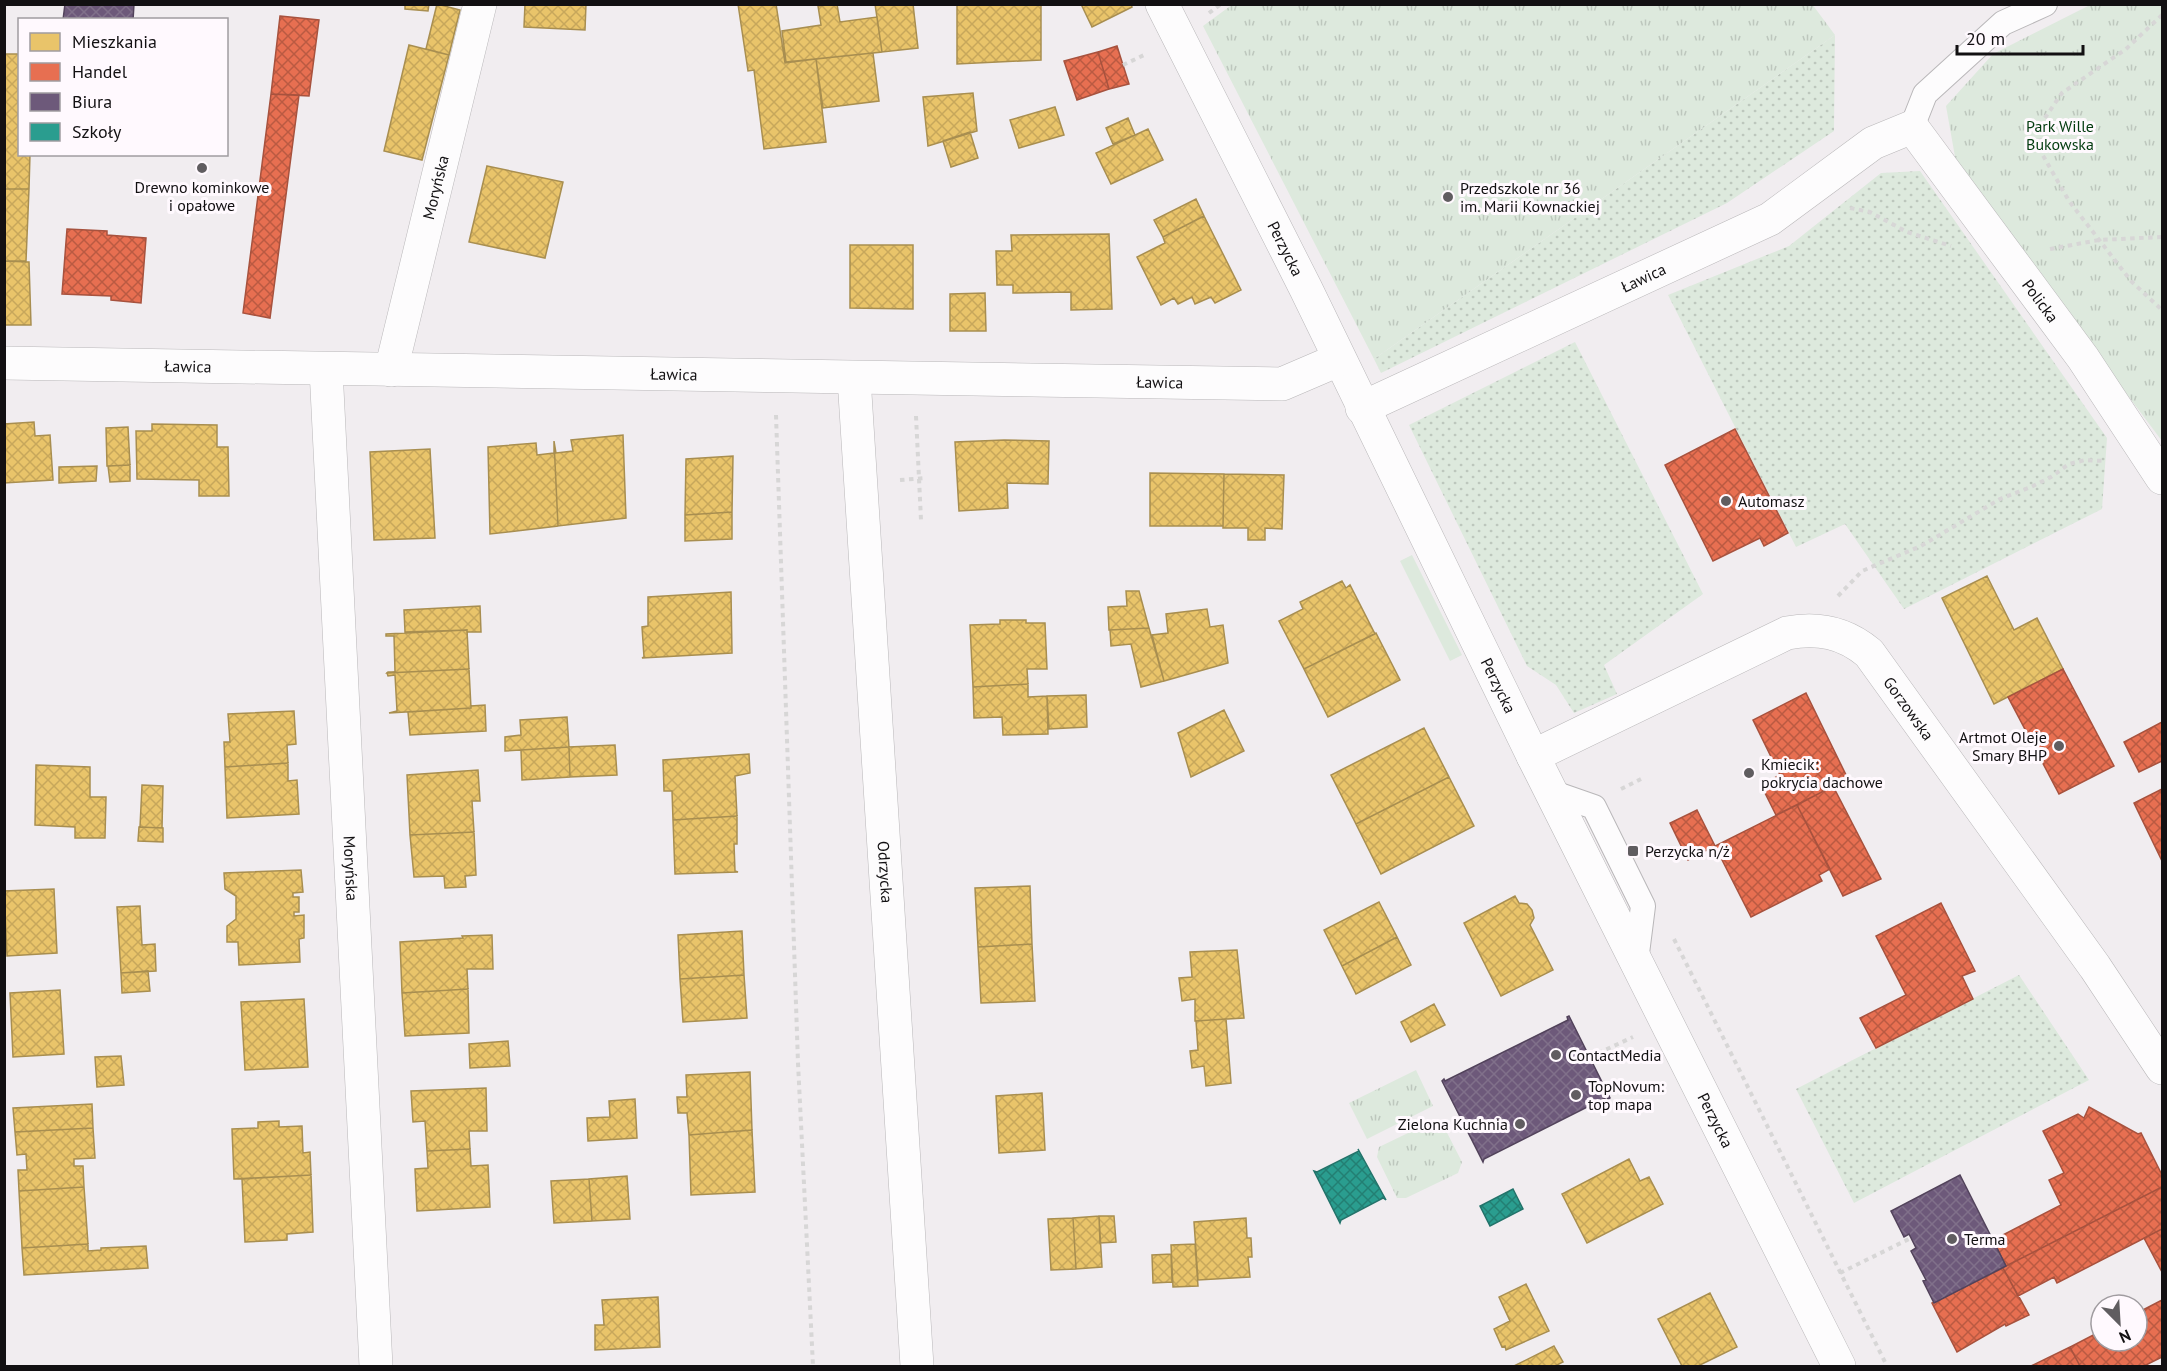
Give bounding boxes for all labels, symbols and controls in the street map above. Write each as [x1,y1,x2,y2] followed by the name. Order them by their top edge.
[18,18,228,156] legend
[1957,18,2083,56] scale bar
[1966,27,2005,50] text: 20 m
[72,30,157,53] text: Mieszkania
[72,60,128,83] text: Handel
[72,90,112,113] text: Biura
[2026,116,2094,154] park label: Park Wille Bukowska
[72,120,122,143] text: Szkoły
[418,153,453,221] street label: Moryńska
[195,161,209,175] marker: Drewno kominkowe i opałowe
[135,177,269,215] place label: Drewno kominkowe i opałowe
[1460,178,1600,216] place label: Przedszkole nr 36 im. Marii Kownackiej
[1441,190,1455,204] marker: Przedszkole nr 36 im. Marii Kownackiej
[1263,218,1308,279] street label: Perzycka
[1618,259,1669,297] street label: Ławica
[2018,275,2063,326] street label: Policka
[164,356,212,376] street label: Ławica
[650,364,698,384] street label: Ławica
[1136,372,1184,392] street label: Ławica
[1738,491,1805,511] place label: Automasz
[1719,494,1733,508] marker: Automasz
[1477,654,1521,716] street label: Perzycka
[1879,673,1938,744] street label: Gorzowska
[1959,727,2047,765] place label: Artmot Oleje Smary BHP
[2052,739,2066,753] marker: Artmot Oleje Smary BHP
[1761,754,1883,792] place label: Kmiecik: pokrycia dachowe
[1742,766,1756,780] marker: Kmiecik: pokrycia dachowe
[339,835,363,901] street label: Moryńska
[874,840,897,904] street label: Odrzycka
[1645,841,1730,861] place label: Perzycka n/ż
[1626,844,1640,858] marker: Perzycka n/ż
[1568,1045,1662,1065] place label: ContactMedia
[1549,1048,1563,1062] marker: ContactMedia
[1588,1076,1665,1114] place label: TopNovum: top mapa
[1569,1088,1583,1102] marker: TopNovum: top mapa
[1694,1089,1738,1151] street label: Perzycka
[1398,1114,1508,1134] place label: Zielona Kuchnia
[1513,1117,1527,1131] marker: Zielona Kuchnia
[1964,1229,2005,1249] place label: Terma
[1945,1232,1959,1246] marker: Terma
[2089,1293,2149,1353] north arrow
[2116,1325,2134,1348] text: N

